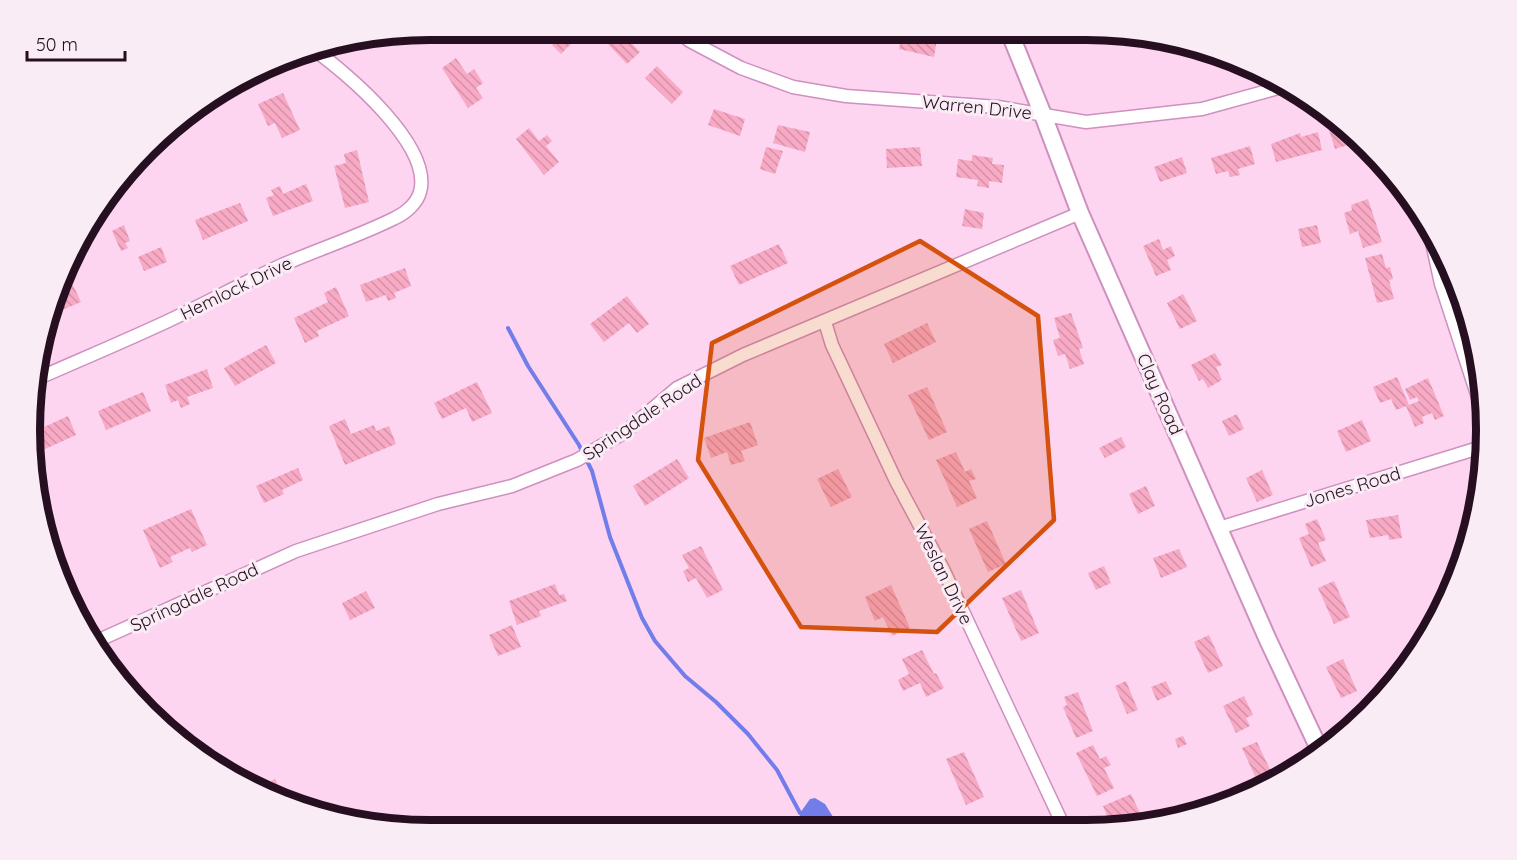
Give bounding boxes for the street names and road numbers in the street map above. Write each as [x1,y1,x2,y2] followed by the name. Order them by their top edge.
[921,90,1033,124] street label: Warren Drive
[176,251,296,325] street label: Hemlock Drive
[1132,350,1188,438] street label: Clay Road
[578,369,706,465] street label: Springdale Road
[1301,461,1403,513] street label: Jones Road
[910,520,978,628] street label: Weslan Drive
[126,557,262,637] street label: Springdale Road

